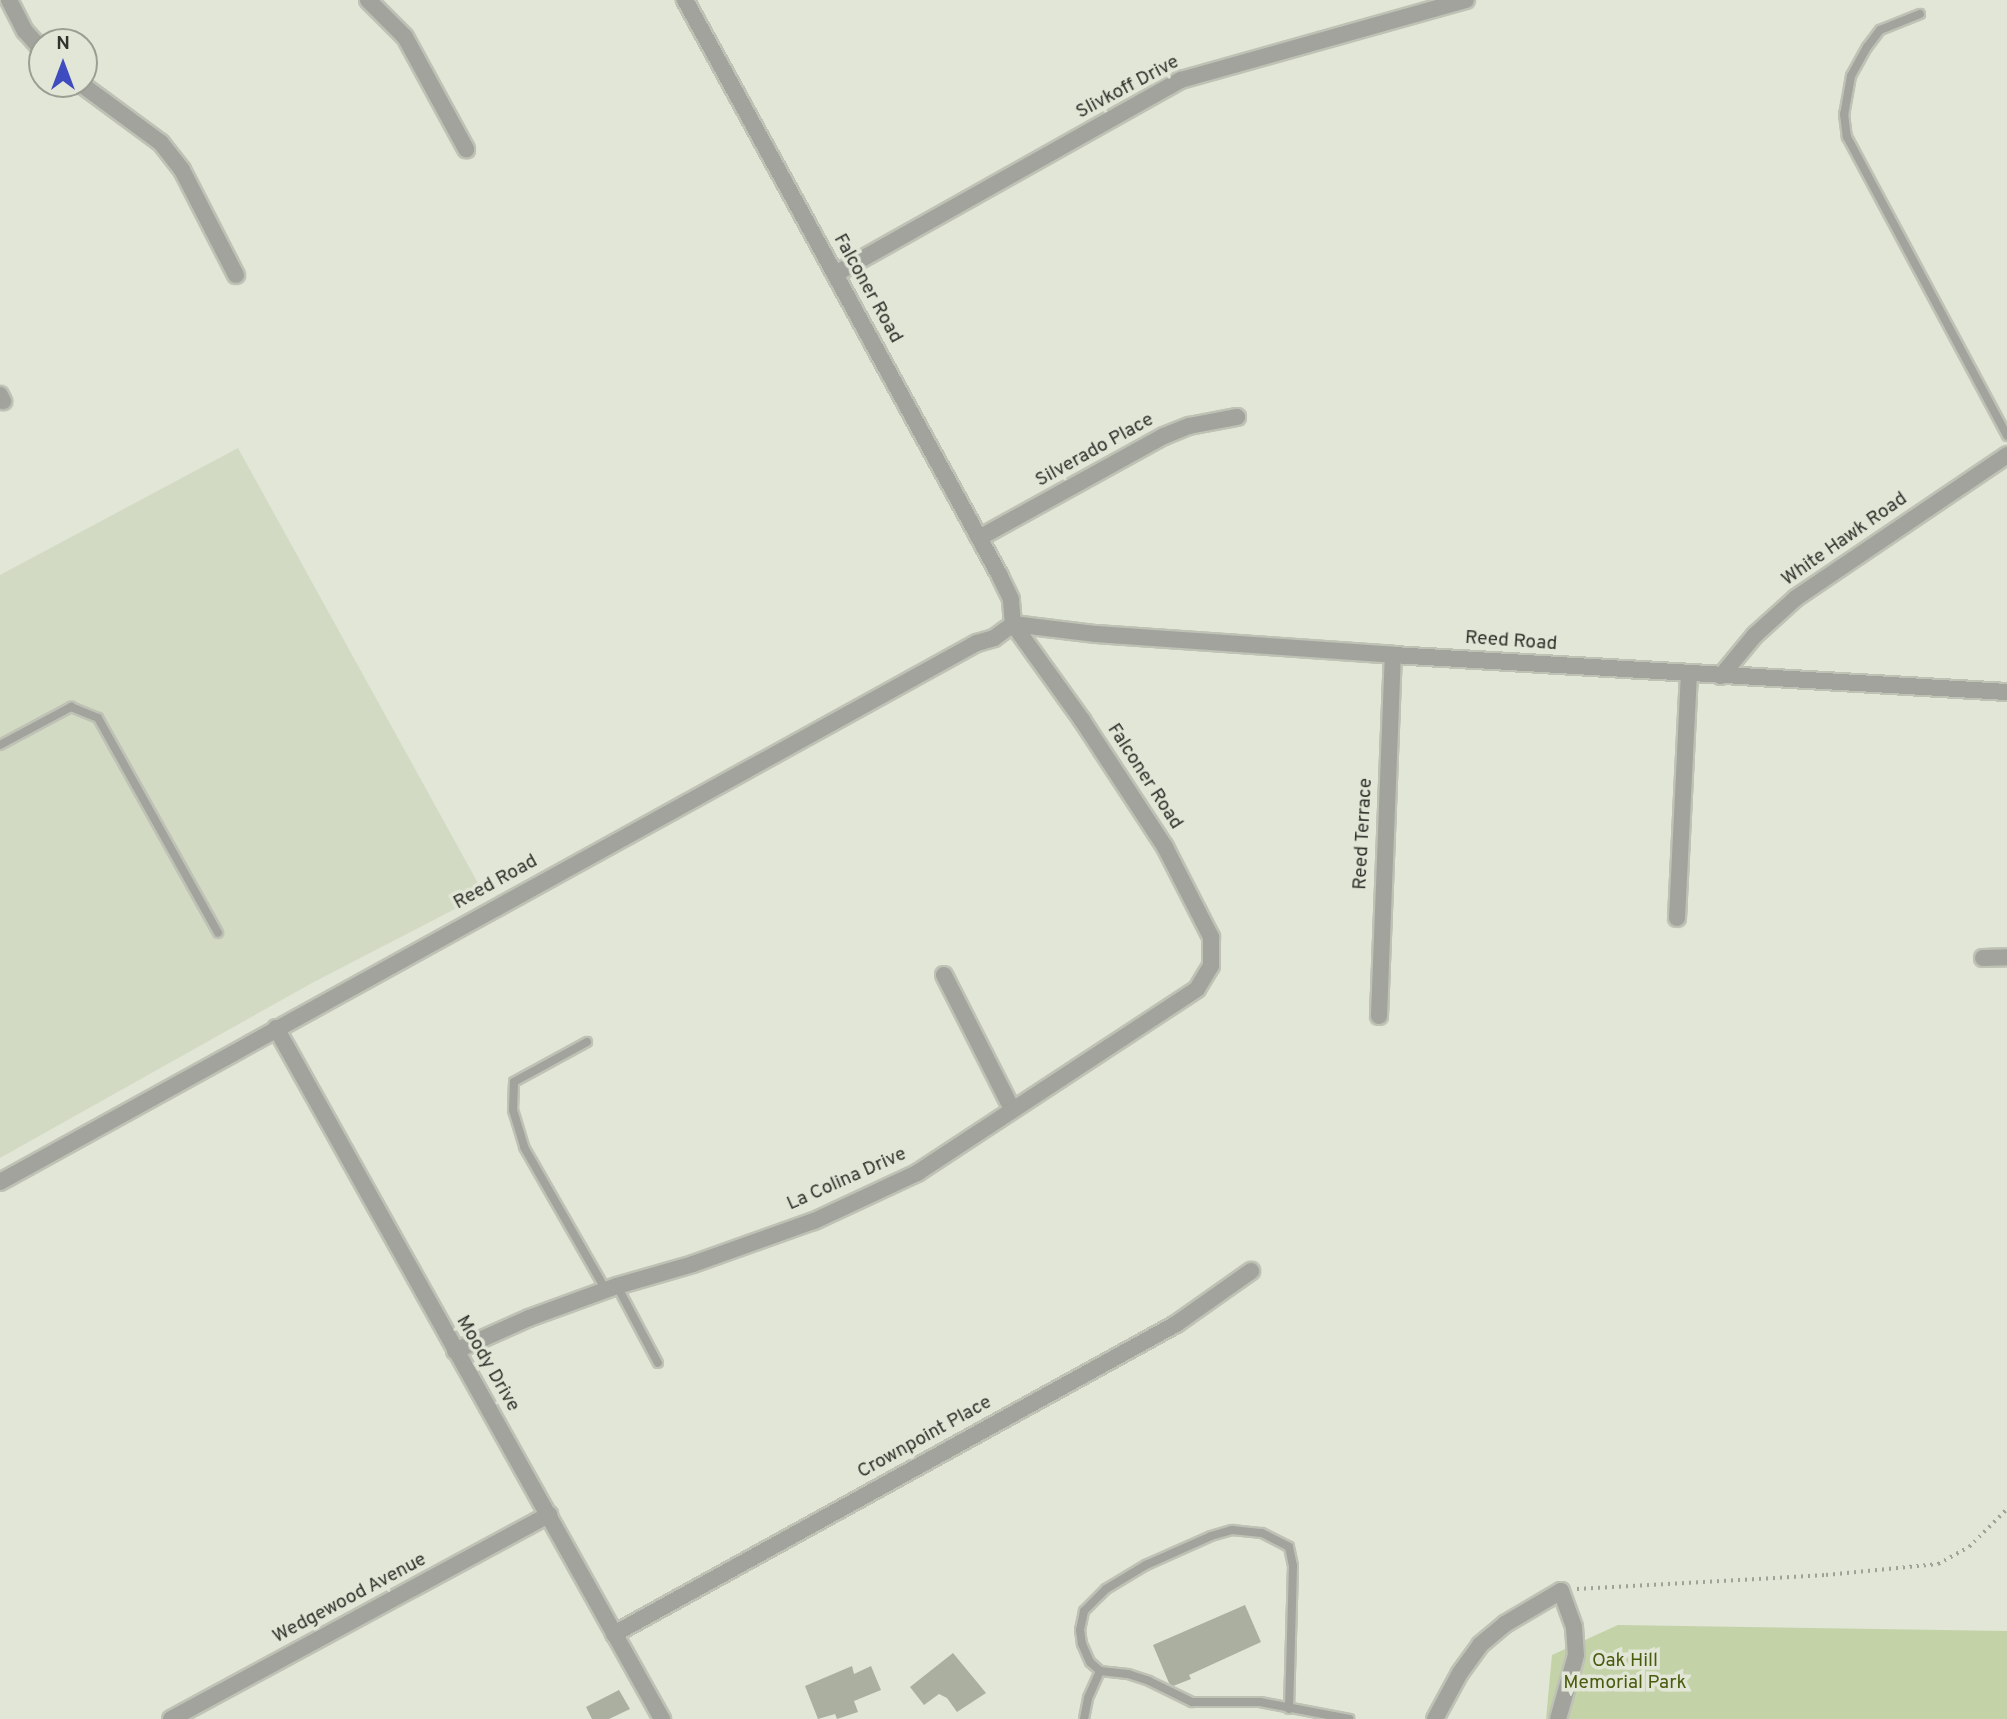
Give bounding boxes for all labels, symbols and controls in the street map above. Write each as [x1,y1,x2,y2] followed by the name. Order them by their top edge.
[28,28,98,98] north arrow
[56,32,70,56] text: N
[1073,51,1183,125] street label: Slivkoff Drive
[828,230,906,348] street label: Falconer Road
[1032,409,1158,493] street label: Silverado Place
[1778,488,1912,592] street label: White Hawk Road
[1464,627,1558,657] street label: Reed Road
[1101,720,1187,834] street label: Falconer Road
[1350,777,1378,891] street label: Reed Terrace
[450,851,542,915] street label: Reed Road
[784,1144,910,1216] street label: La Colina Drive
[450,1312,524,1416] street label: Moody Drive
[854,1392,996,1484] street label: Crownpoint Place
[269,1549,431,1649] street label: Wedgewood Avenue
[1563,1651,1687,1695] park label: Oak Hill Memorial Park

